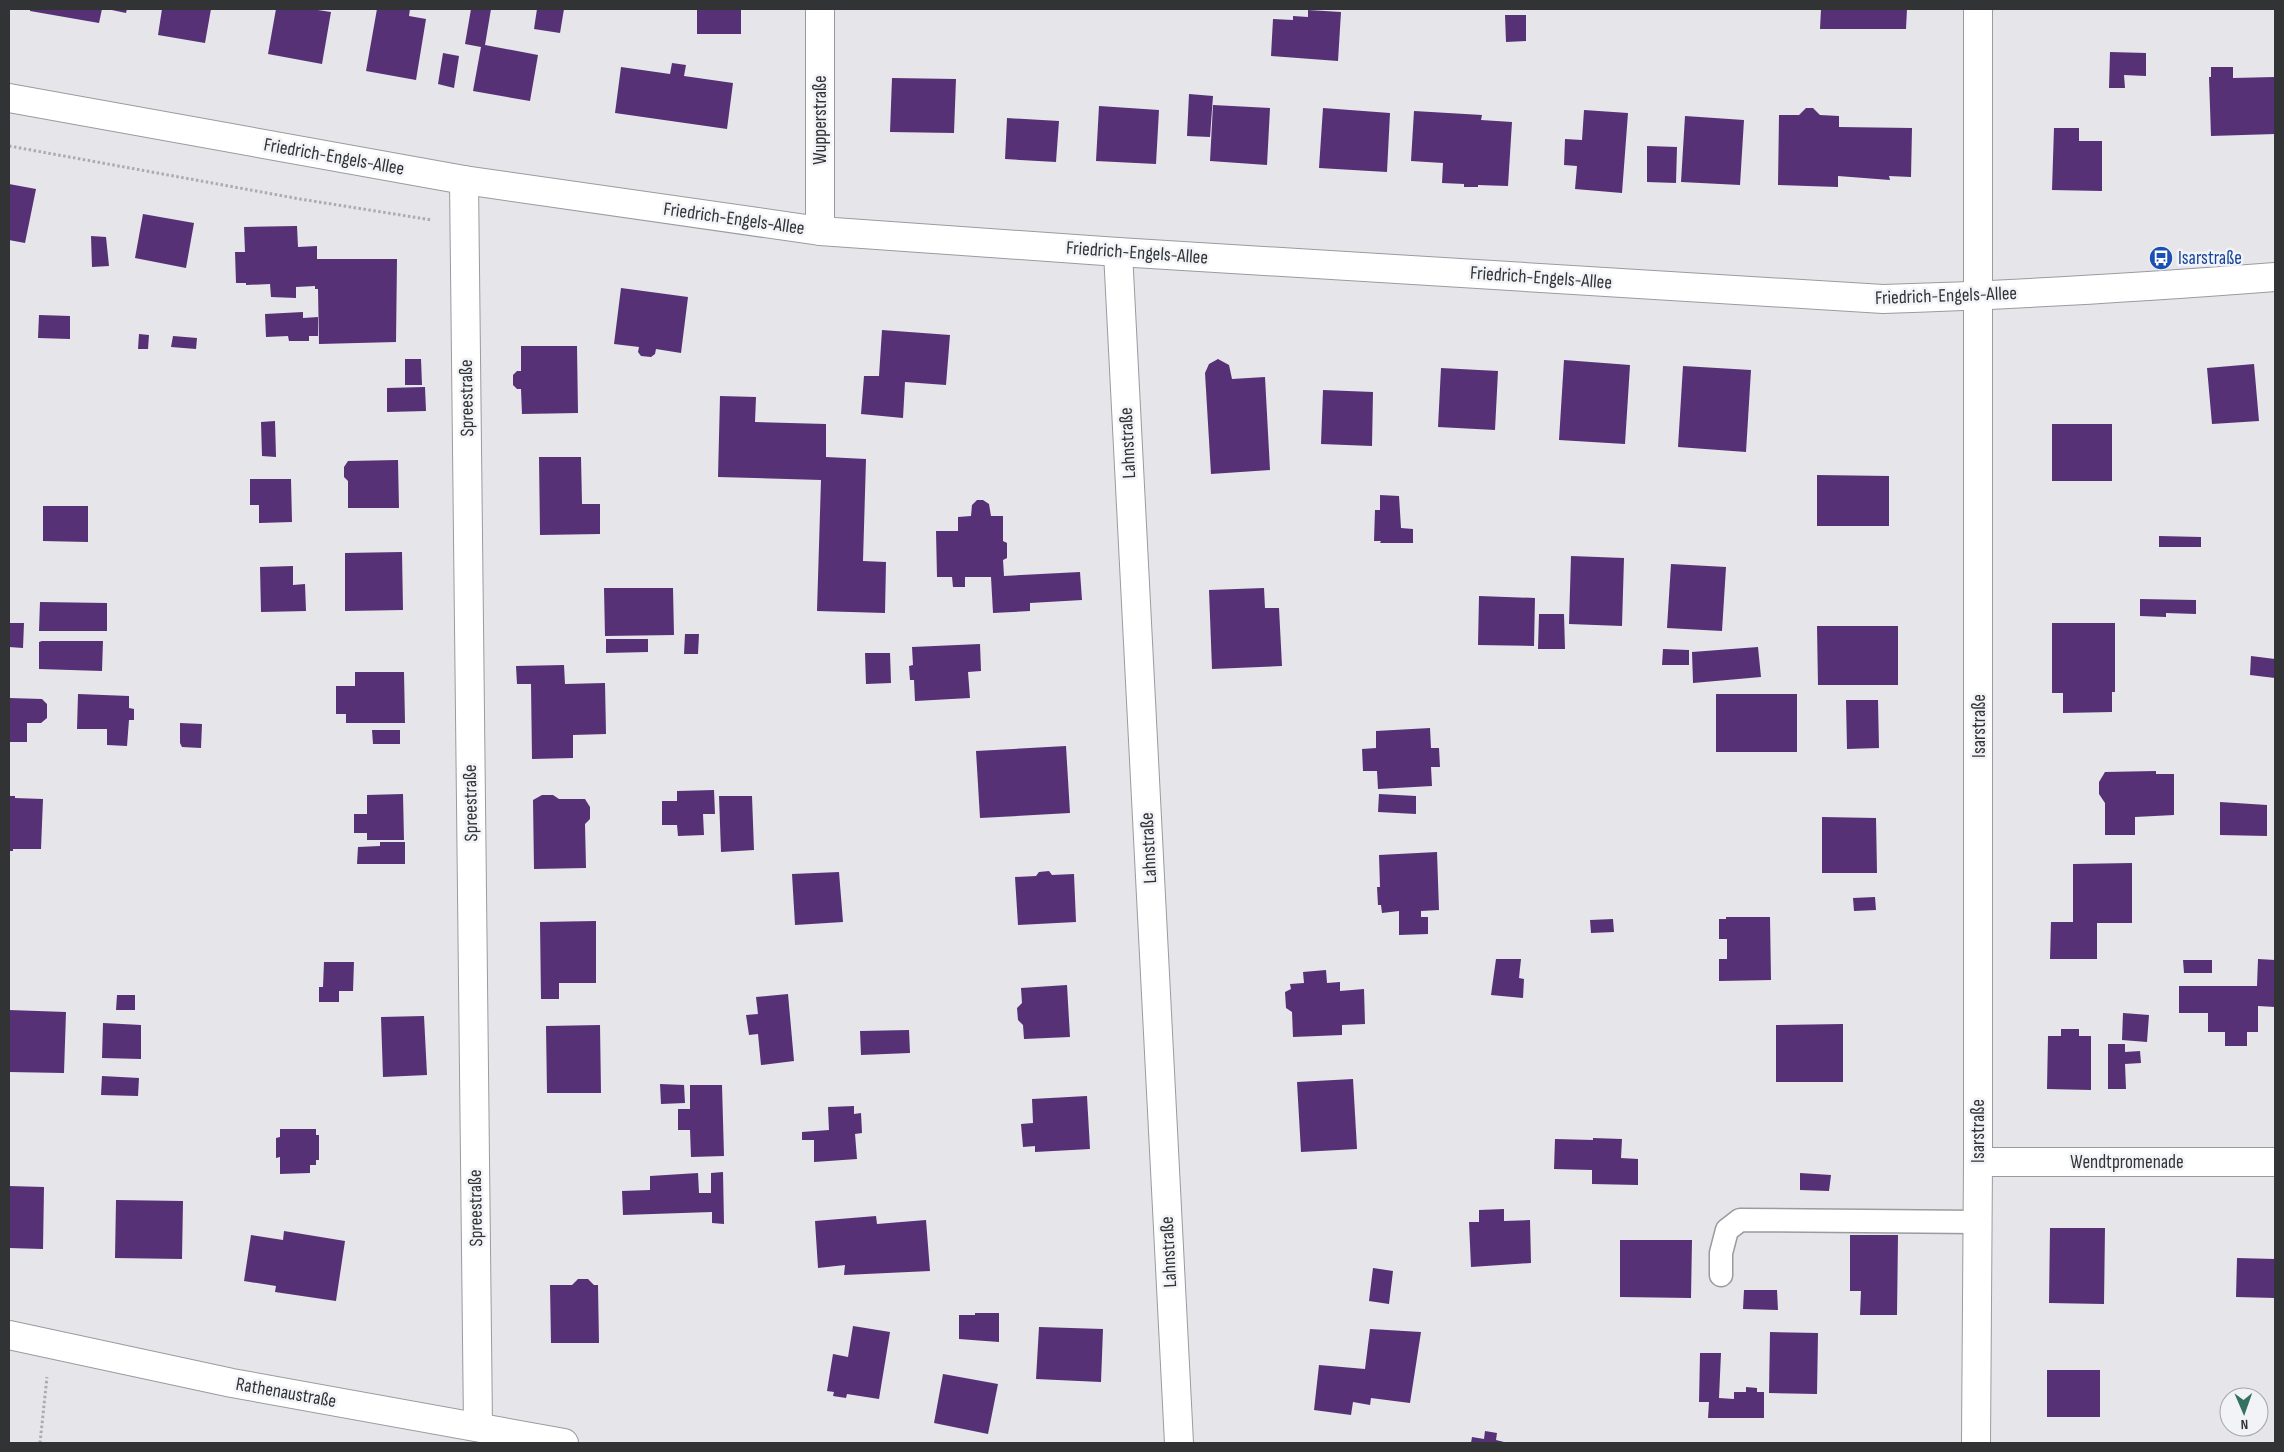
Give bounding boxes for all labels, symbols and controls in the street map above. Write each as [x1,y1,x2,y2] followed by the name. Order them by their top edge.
[809,75,832,165] street label: Wupperstraße
[262,133,406,181] street label: Friedrich-Engels-Allee
[662,198,806,240] street label: Friedrich-Engels-Allee
[1065,237,1209,269] street label: Friedrich-Engels-Allee
[2148,245,2174,271] bus stop icon: Isarstraße
[2178,247,2242,270] place label: Isarstraße
[1469,262,1613,294] street label: Friedrich-Engels-Allee
[1875,282,2017,310] street label: Friedrich-Engels-Allee
[455,359,479,437] street label: Spreestraße
[1115,407,1141,479] street label: Lahnstraße
[1968,694,1991,758] street label: Isarstraße
[459,764,483,842] street label: Spreestraße
[1136,812,1162,884] street label: Lahnstraße
[1967,1099,1990,1163] street label: Isarstraße
[2070,1151,2184,1174] street label: Wendtpromenade
[464,1169,488,1247] street label: Spreestraße
[1156,1216,1182,1288] street label: Lahnstraße
[234,1373,338,1413] street label: Rathenaustraße
[2219,1387,2269,1437] north arrow
[2240,1416,2248,1433] text: N

